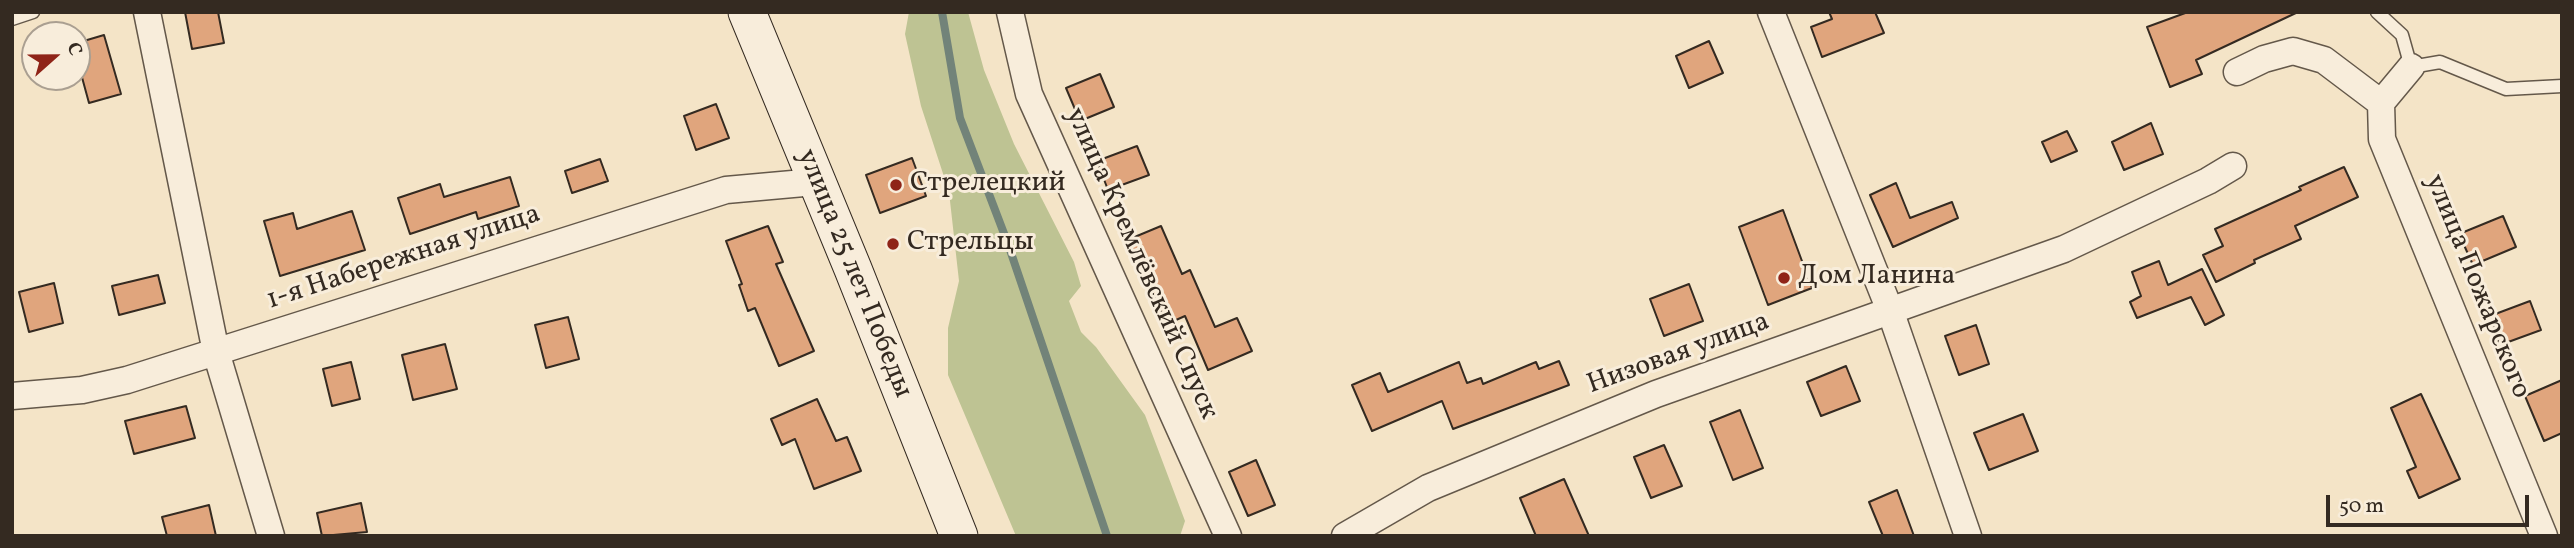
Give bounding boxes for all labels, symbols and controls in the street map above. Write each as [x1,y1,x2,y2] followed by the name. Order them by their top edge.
[21,21,91,91] north arrow
[59,39,88,60] text: С
[1056,103,1224,425] street label: улица Кремлёвский Спуск
[788,145,918,403] street label: улица 25 лет Победы
[910,168,1066,202] place label: Стрелецкий
[2416,170,2536,404] street label: улица Пожарского
[888,177,904,193] marker: Стрелецкий
[263,199,545,319] street label: 1-я Набережная улица
[907,227,1034,261] place label: Стрельцы
[885,236,901,252] marker: Стрельцы
[1798,261,1956,295] place label: Дом Ланина
[1776,270,1792,286] marker: Дом Ланина
[1583,306,1775,404] street label: Низовая улица
[2329,482,2532,526] scale bar
[2339,492,2384,521] text: 50 m

